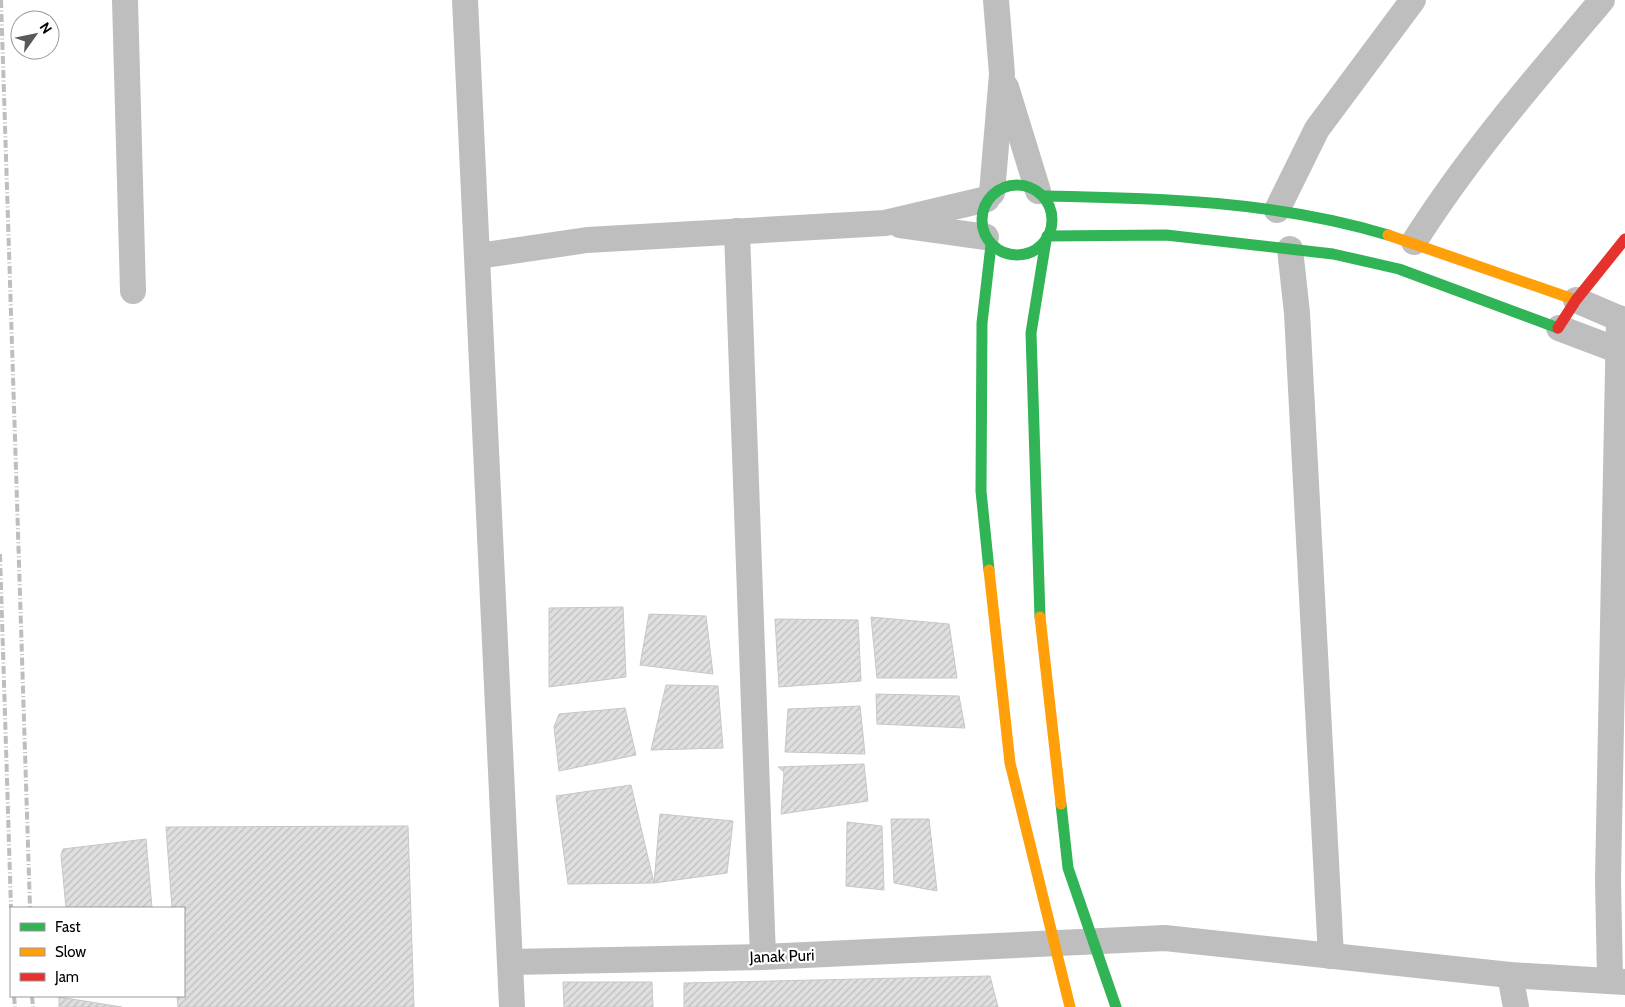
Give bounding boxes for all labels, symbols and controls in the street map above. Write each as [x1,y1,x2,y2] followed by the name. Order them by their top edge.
[10,10,60,60] north arrow
[36,19,56,37] text: N
[10,907,185,997] legend
[55,918,80,936] text: Fast
[55,943,86,961] text: Slow
[748,945,815,967] street label: Janak Puri
[54,968,79,986] text: Jam

